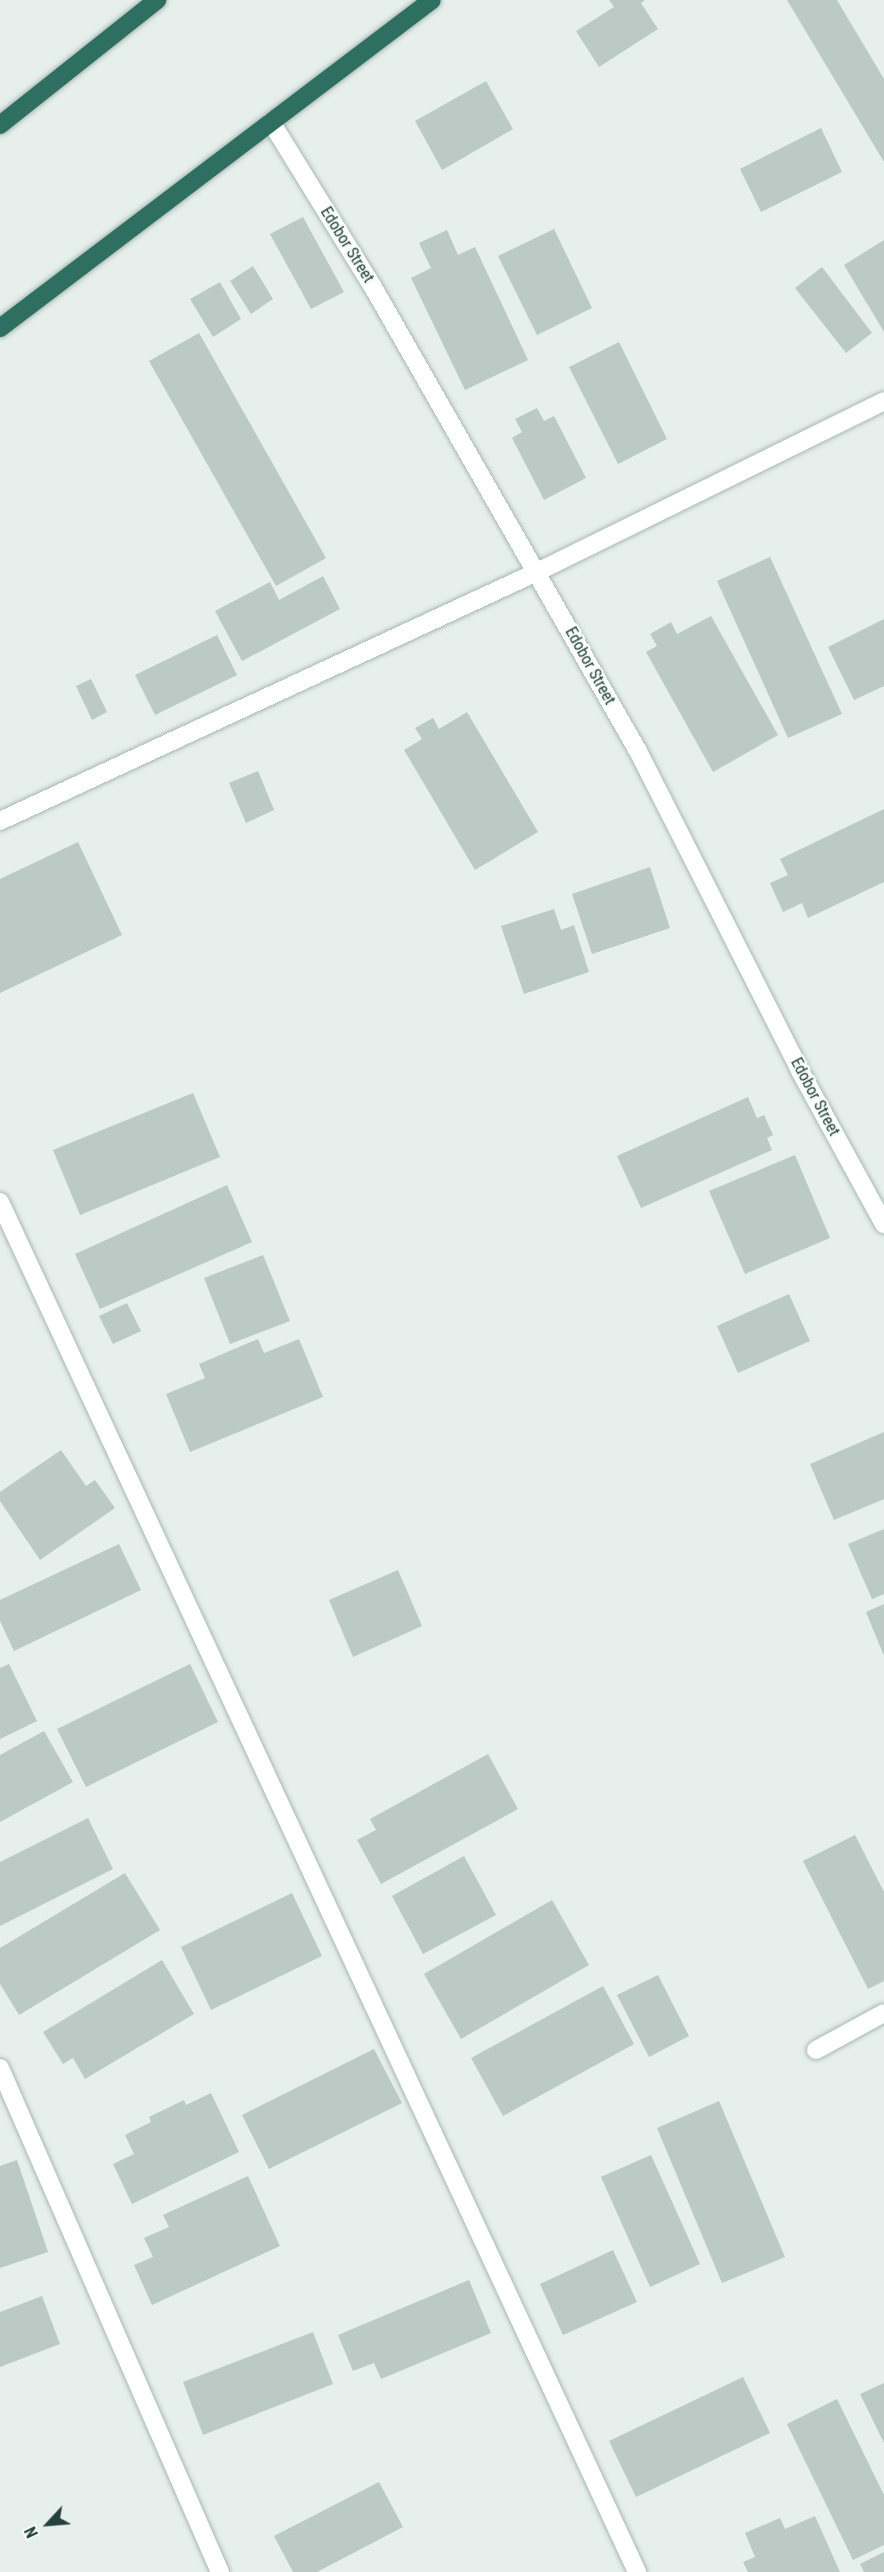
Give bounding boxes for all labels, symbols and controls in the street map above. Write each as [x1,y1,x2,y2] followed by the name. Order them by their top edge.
[316,204,378,286] street label: Edobor Street
[561,624,619,708] street label: Edobor Street
[786,1055,844,1139] street label: Edobor Street
[18,2494,78,2554] north arrow
[21,2524,42,2541] text: N

